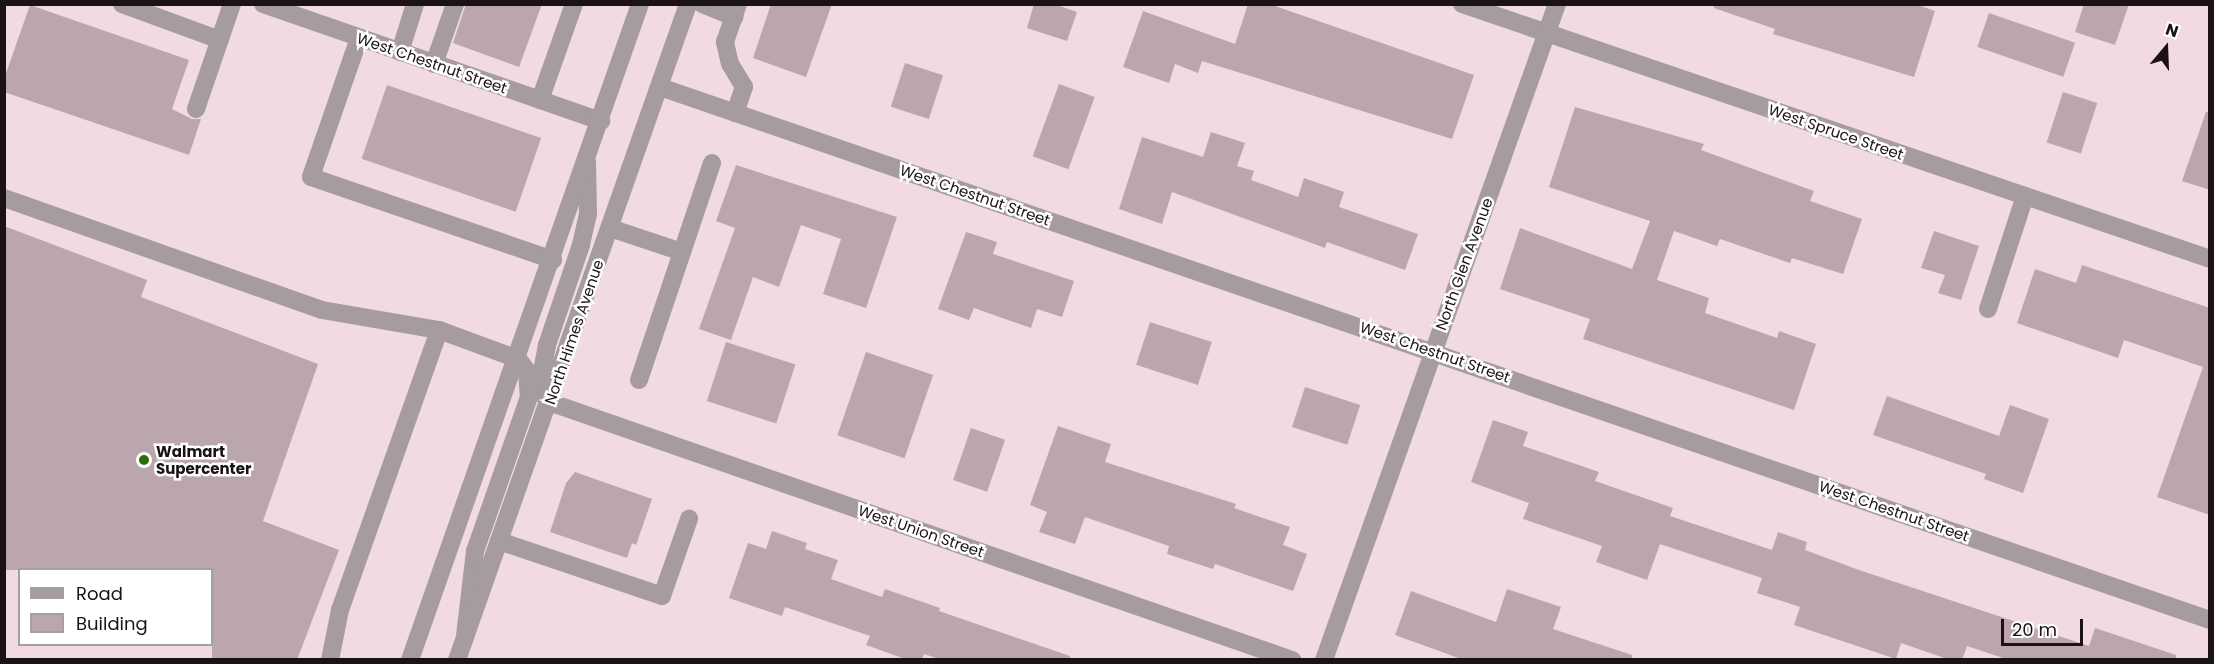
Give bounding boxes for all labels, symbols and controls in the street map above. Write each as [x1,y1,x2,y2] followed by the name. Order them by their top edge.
[2136,18,2196,78] north arrow
[2163,18,2181,43] text: N
[355,29,509,97] street label: West Chestnut Street
[1766,100,1906,164] street label: West Spruce Street
[898,161,1052,229] street label: West Chestnut Street
[1432,195,1496,333] street label: North Glen Avenue
[541,257,607,407] street label: North Himes Avenue
[1358,318,1512,386] street label: West Chestnut Street
[156,442,251,477] place label: Walmart Supercenter
[137,453,151,467] marker: Walmart Supercenter
[1817,477,1971,545] street label: West Chestnut Street
[856,501,986,561] street label: West Union Street
[18,568,213,646] legend
[76,581,123,606] text: Road
[2004,607,2086,645] scale bar
[76,611,148,636] text: Building
[2012,617,2057,642] text: 20 m

